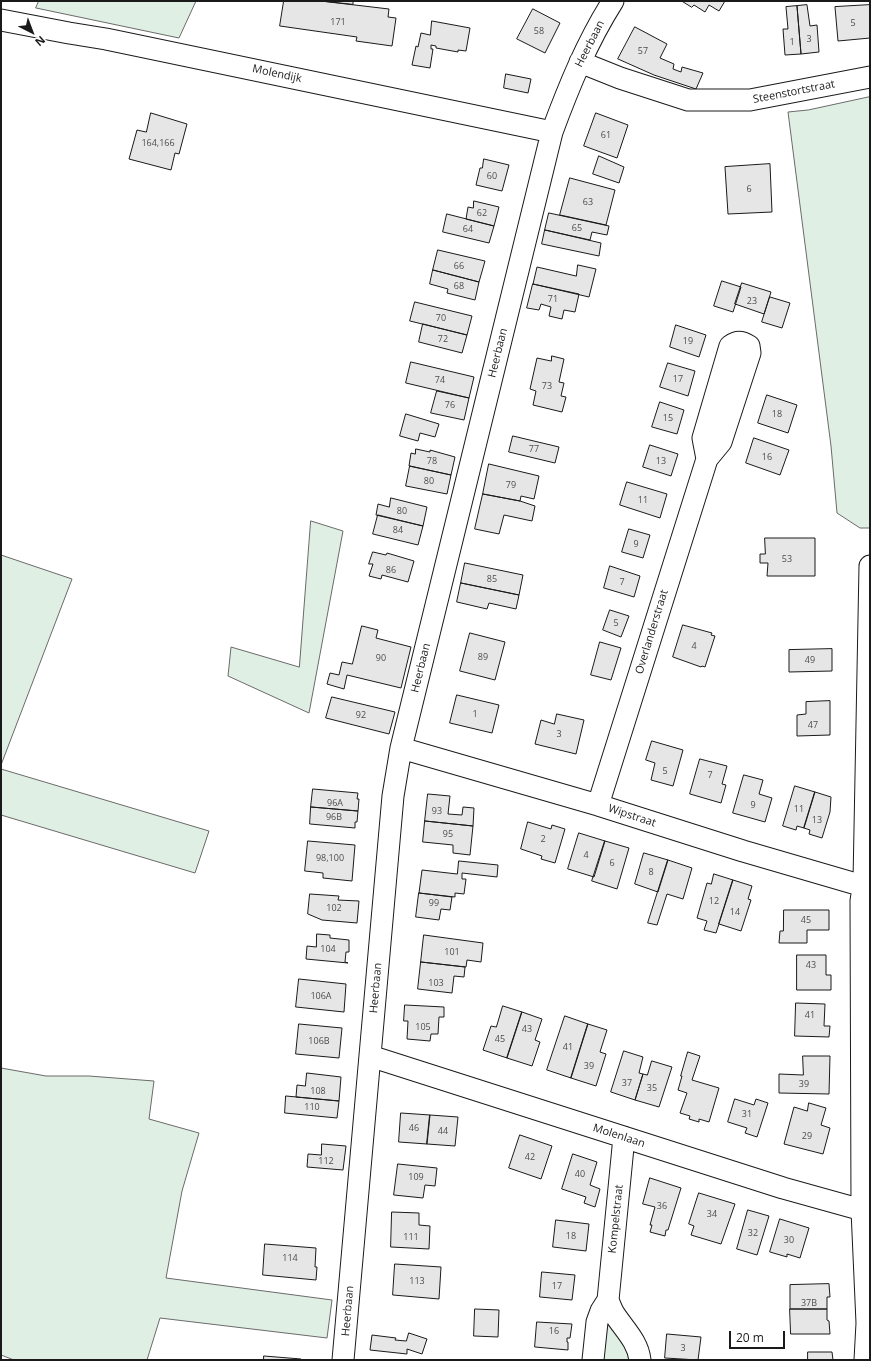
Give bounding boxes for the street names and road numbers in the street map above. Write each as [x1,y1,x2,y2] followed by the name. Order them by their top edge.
[573,18,607,70] street label: Heerbaan
[251,62,303,86] street label: Molendijk
[752,78,836,106] street label: Steenstortstraat
[485,327,511,379] street label: Heerbaan
[633,588,671,676] street label: Overlanderstraat
[408,642,434,694] street label: Heerbaan
[606,802,658,830] street label: Wipstraat
[367,962,385,1014] street label: Heerbaan
[591,1121,647,1151] street label: Molenlaan
[606,1184,626,1254] street label: Kompelstraat
[339,1285,357,1337] street label: Heerbaan

